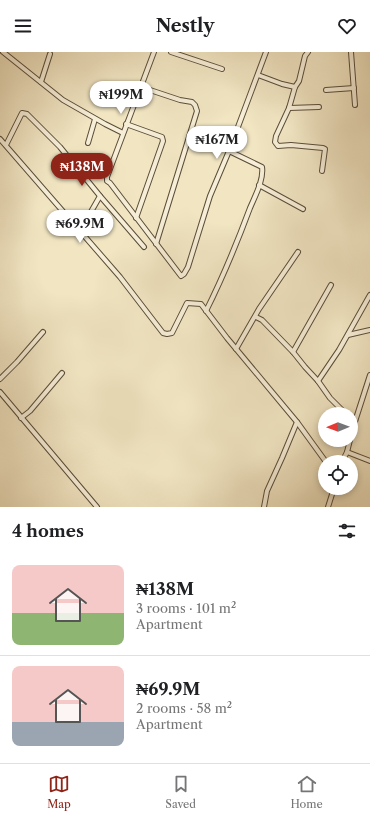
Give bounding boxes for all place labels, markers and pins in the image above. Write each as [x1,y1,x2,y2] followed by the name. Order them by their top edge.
[93,81,149,115] pin: ₦199M
[189,126,245,160] pin: ₦167M
[54,153,110,187] pin: ₦138M
[47,210,113,244] pin: ₦69.9M

